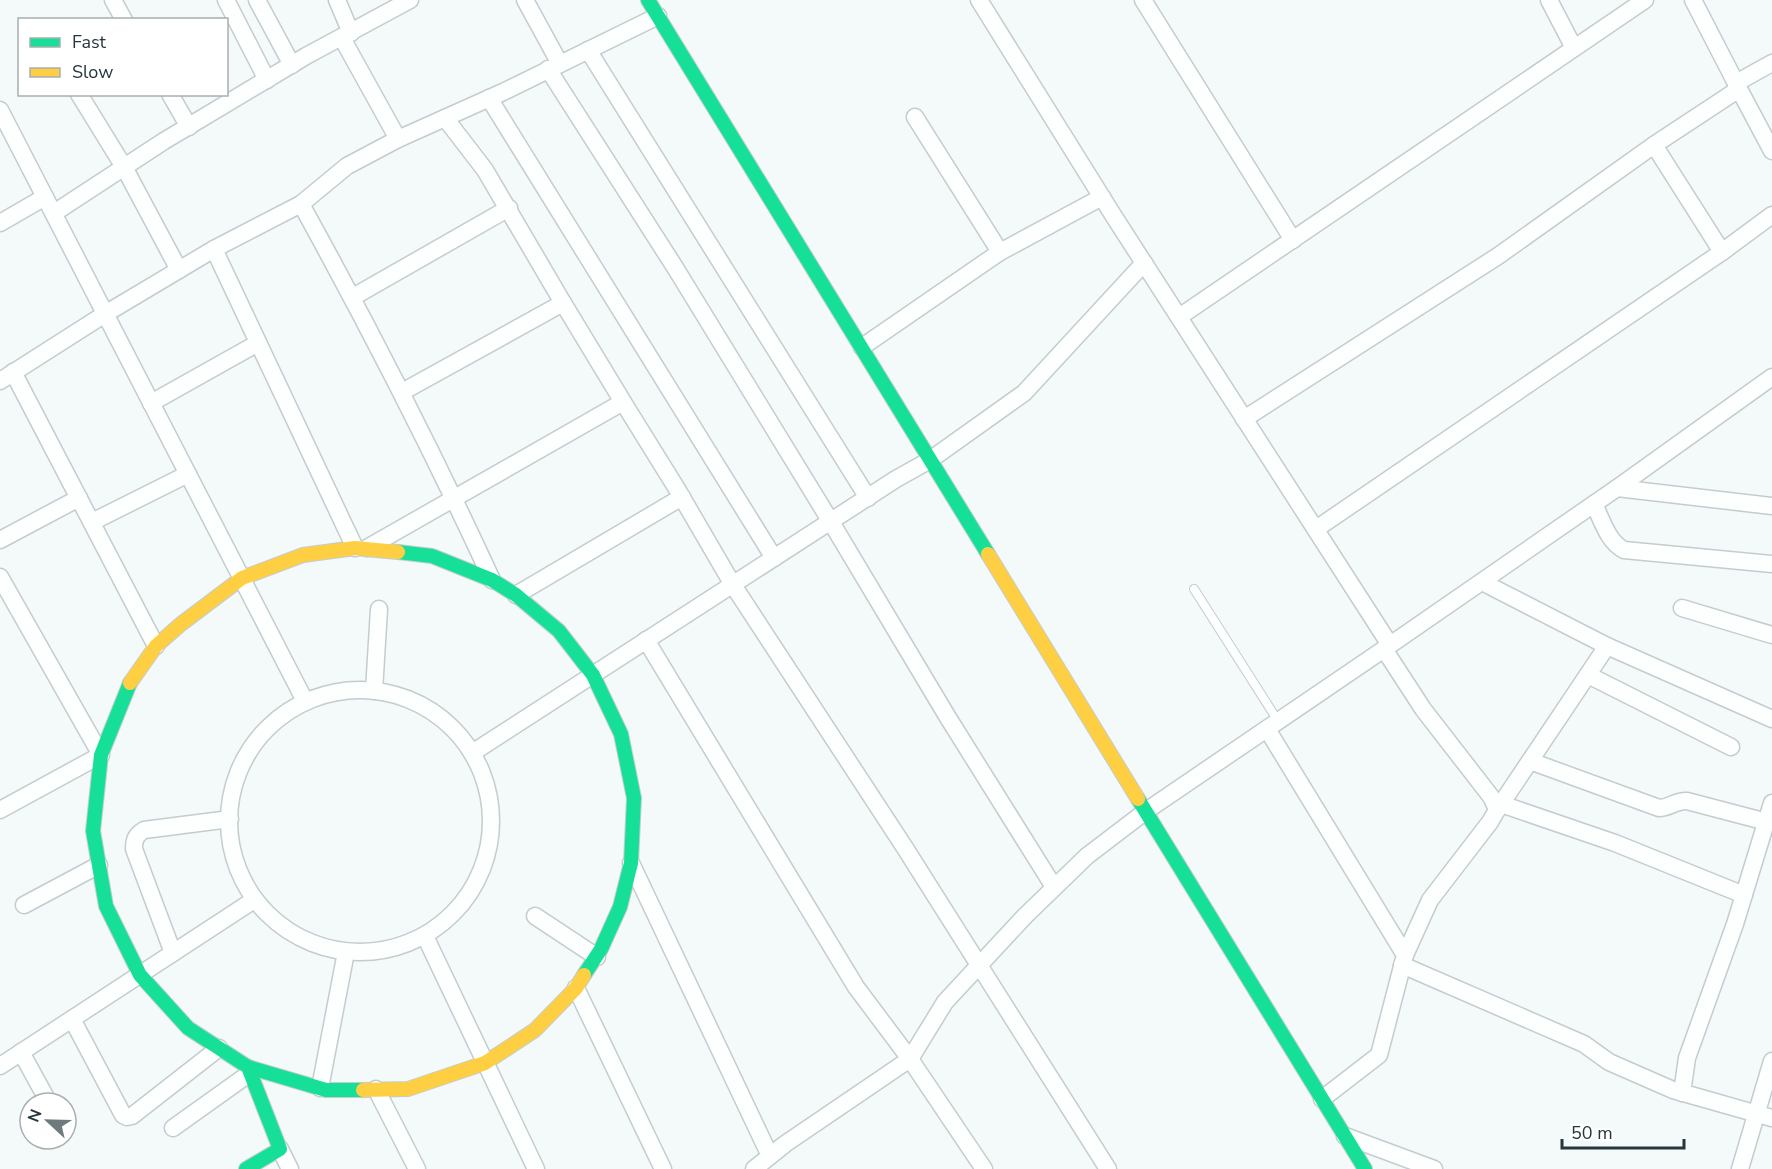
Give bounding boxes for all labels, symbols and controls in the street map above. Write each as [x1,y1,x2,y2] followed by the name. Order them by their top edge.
[18,18,228,96] legend
[72,30,107,54] text: Fast
[72,60,113,84] text: Slow
[18,1091,78,1151] north arrow
[23,1106,47,1125] text: N
[1562,1112,1684,1150] scale bar
[1571,1121,1613,1145] text: 50 m

